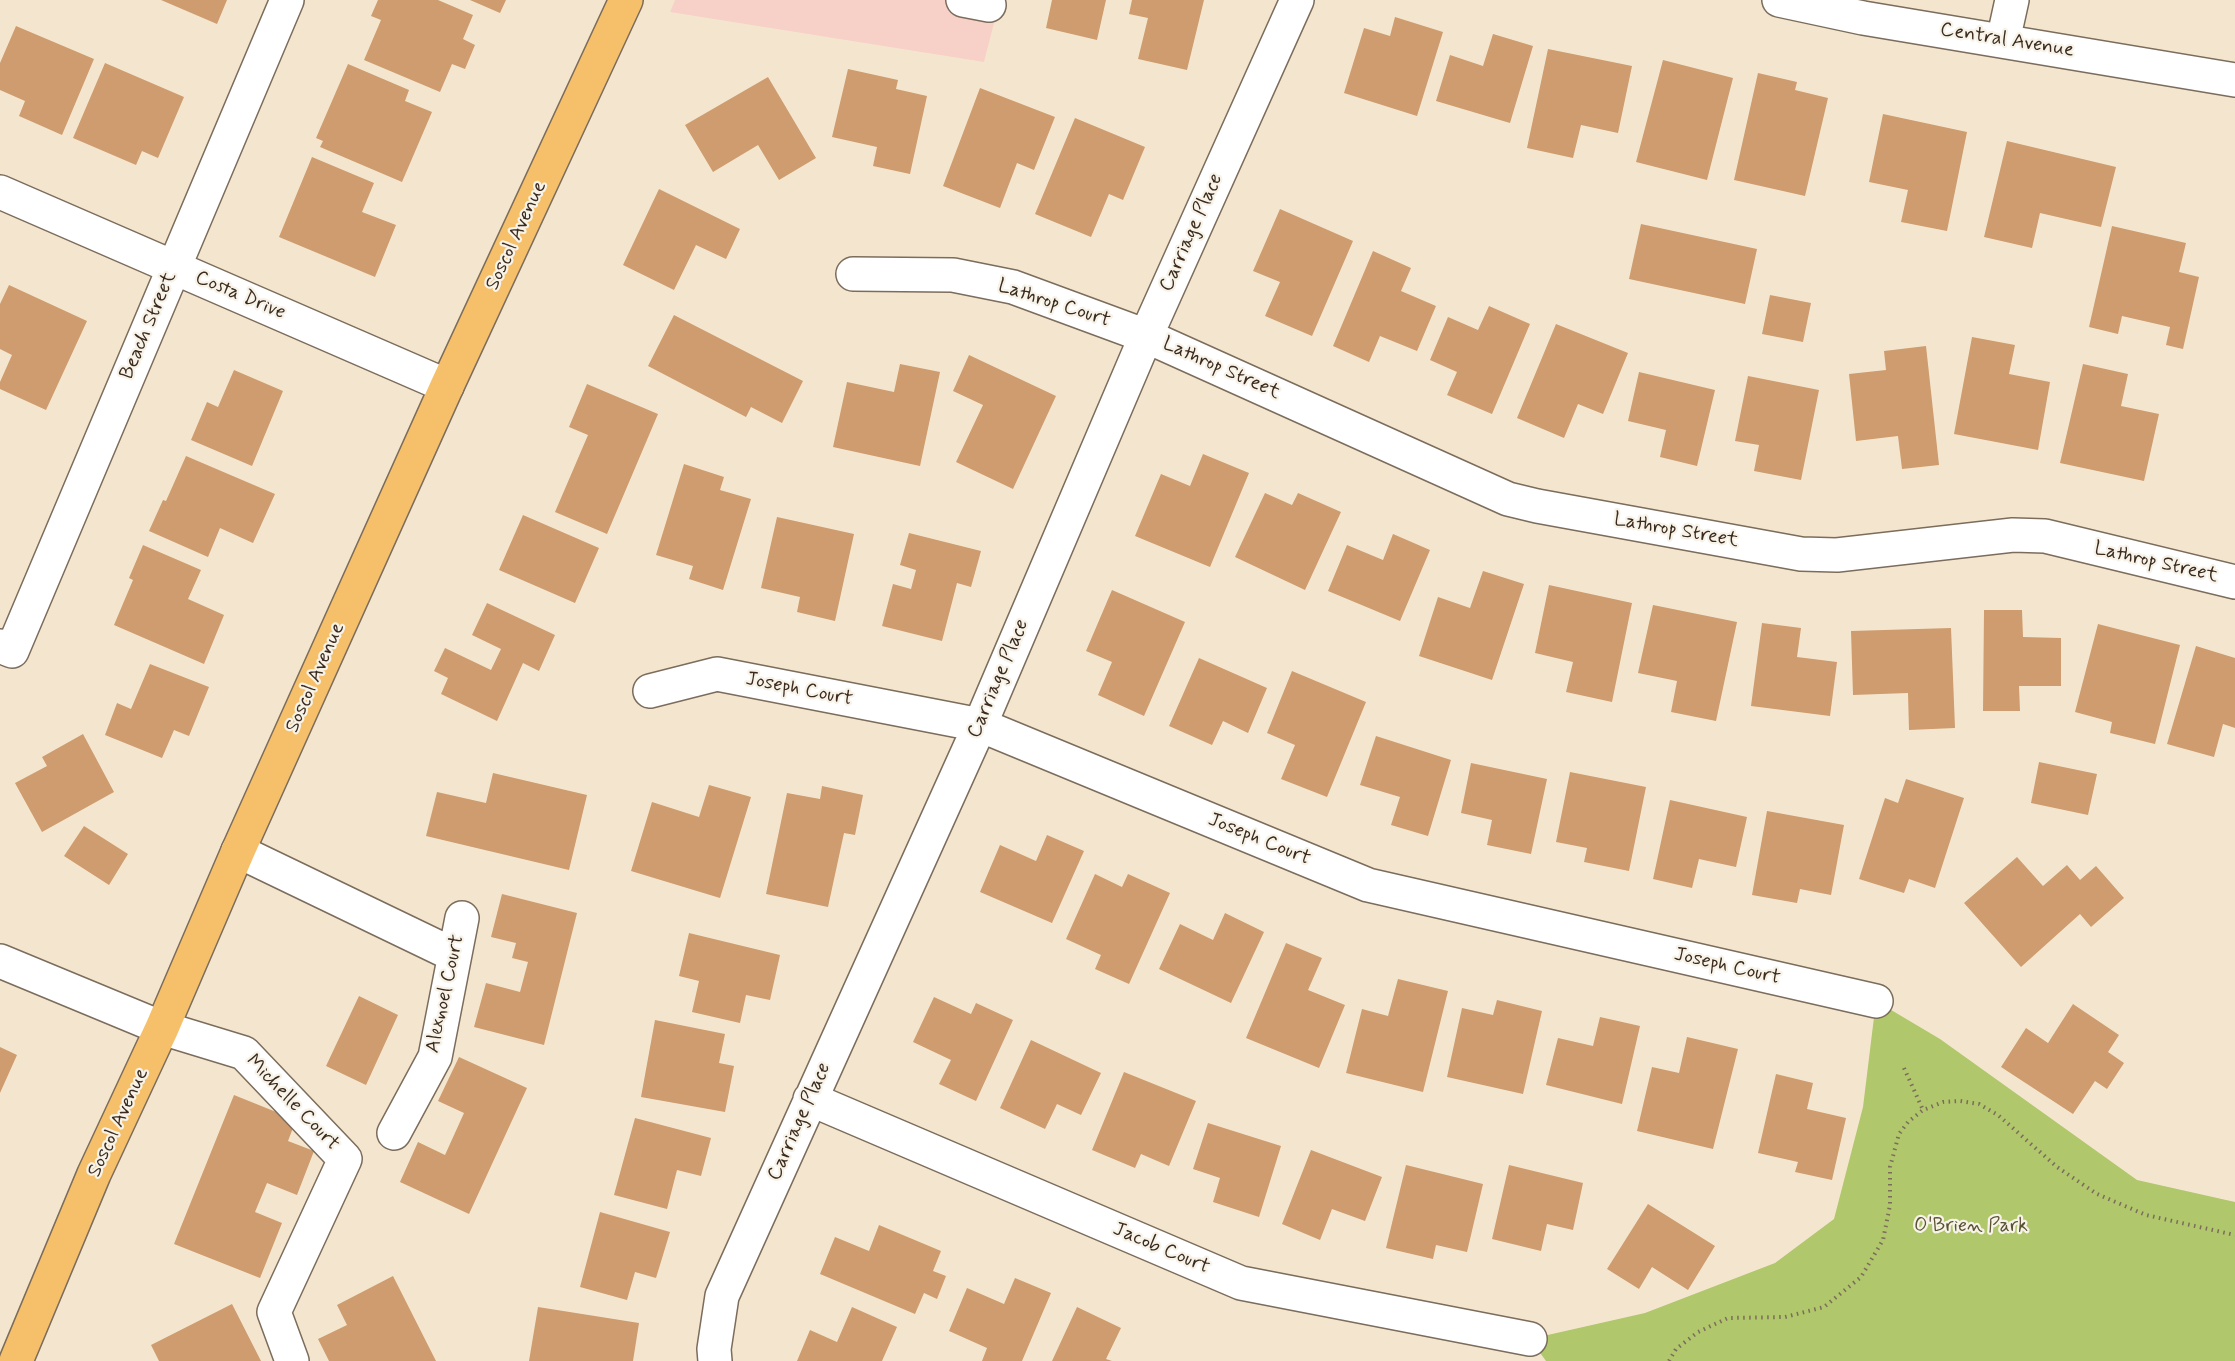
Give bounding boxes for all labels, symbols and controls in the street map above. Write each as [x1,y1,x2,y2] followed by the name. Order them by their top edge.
[1938,19,2076,63] street label: Central Avenue
[1155,170,1229,296] street label: Carriage Place
[481,178,553,294] street label: Soscol Avenue
[191,266,289,326] street label: Costa Drive
[116,269,182,383] street label: Beach Street
[995,275,1113,333] street label: Lathrop Court
[1159,332,1283,406] street label: Lathrop Street
[1612,508,1740,554] street label: Lathrop Street
[2092,537,2220,589] street label: Lathrop Street
[963,616,1035,742] street label: Carriage Place
[281,619,351,737] street label: Soscol Avenue
[744,668,854,712] street label: Joseph Court
[1204,809,1314,871] street label: Joseph Court
[422,933,470,1055] street label: Alexnoel Court
[1671,943,1783,991] street label: Joseph Court
[240,1050,344,1156] street label: Michelle Court
[763,1059,837,1185] street label: Carriage Place
[83,1065,155,1181] street label: Soscol Avenue
[1914,1215,2028,1239] park label: O'Brien Park
[1109,1218,1213,1280] street label: Jacob Court

